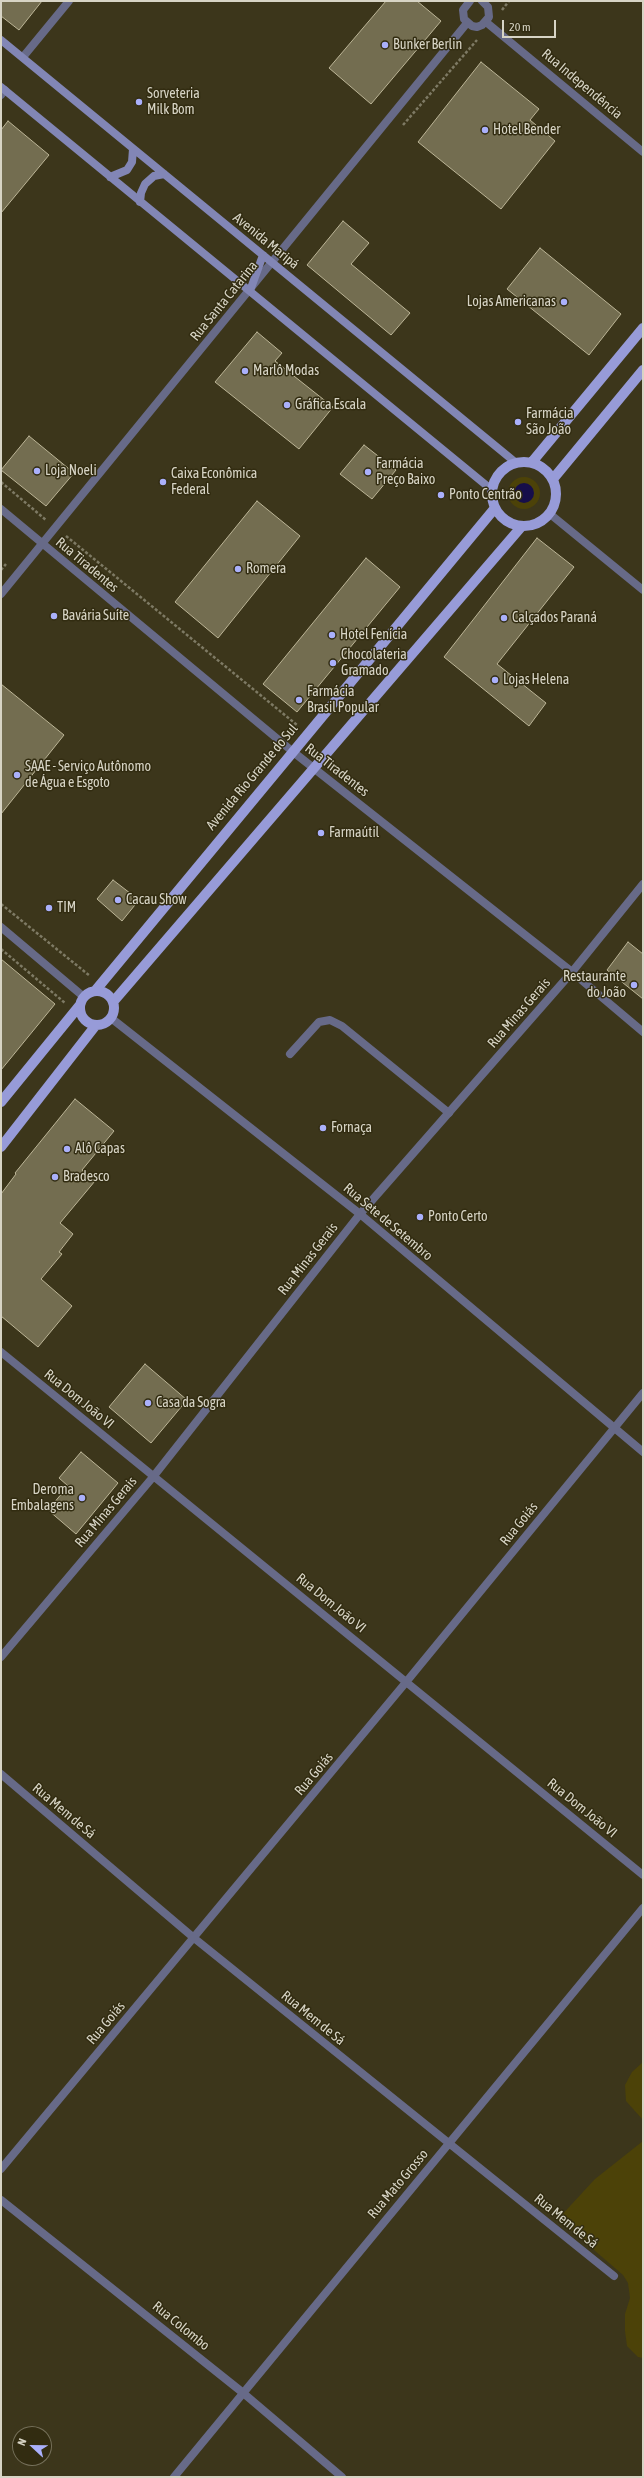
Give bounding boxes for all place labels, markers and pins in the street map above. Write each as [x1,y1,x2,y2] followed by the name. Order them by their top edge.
[393,37,462,53] place label: Bunker Berlin
[380,40,390,50] marker: Bunker Berlin
[147,86,200,118] place label: Sorveteria Milk Bom
[134,97,144,107] marker: Sorveteria Milk Bom
[493,122,560,138] place label: Hotel Bender
[480,125,490,135] marker: Hotel Bender
[467,294,556,310] place label: Lojas Americanas
[559,297,569,307] marker: Lojas Americanas
[253,363,319,379] place label: Marlô Modas
[240,366,250,376] marker: Marlô Modas
[295,397,366,413] place label: Gráfica Escala
[282,400,292,410] marker: Gráfica Escala
[526,406,574,438] place label: Farmácia São João
[513,417,523,427] marker: Farmácia São João
[376,456,435,488] place label: Farmácia Preço Baixo
[45,463,97,479] place label: Loja Noeli
[32,466,42,476] marker: Loja Noeli
[171,466,257,498] place label: Caixa Econômica Federal
[363,467,373,477] marker: Farmácia Preço Baixo
[158,477,168,487] marker: Caixa Econômica Federal
[449,487,522,503] place label: Ponto Centrão
[436,490,446,500] marker: Ponto Centrão
[246,561,286,577] place label: Romera
[233,564,243,574] marker: Romera
[62,608,129,624] place label: Bavária Suíte
[512,610,597,626] place label: Calçados Paraná
[49,611,59,621] marker: Bavária Suíte
[499,613,509,623] marker: Calçados Paraná
[340,627,407,643] place label: Hotel Fenícia
[327,630,337,640] marker: Hotel Fenícia
[341,647,407,680] place label: Chocolateria Gramado
[328,658,338,668] marker: Chocolateria Gramado
[503,672,569,688] place label: Lojas Helena
[490,675,500,685] marker: Lojas Helena
[307,684,379,716] place label: Farmácia Brasil Popular
[294,695,304,705] marker: Farmácia Brasil Popular
[25,759,151,792] place label: SAAE - Serviço Autônomo de Água e Esgoto
[12,770,22,780] marker: SAAE - Serviço Autônomo de Água e Esgoto
[329,825,379,841] place label: Farmaútil
[316,828,326,838] marker: Farmaútil
[126,892,187,908] place label: Cacau Show
[113,895,123,905] marker: Cacau Show
[57,900,76,916] place label: TIM
[44,903,54,913] marker: TIM
[563,969,626,1002] place label: Restaurante do João
[629,980,639,990] marker: Restaurante do João
[331,1120,372,1136] place label: Fornaça
[318,1123,328,1133] marker: Fornaça
[75,1141,125,1157] place label: Alô Capas
[62,1144,72,1154] marker: Alô Capas
[63,1169,110,1185] place label: Bradesco
[50,1172,60,1182] marker: Bradesco
[428,1209,488,1225] place label: Ponto Certo
[415,1212,425,1222] marker: Ponto Certo
[156,1395,226,1411] place label: Casa da Sogra
[143,1398,153,1408] marker: Casa da Sogra
[11,1482,74,1514] place label: Deroma Embalagens
[77,1493,87,1503] marker: Deroma Embalagens

